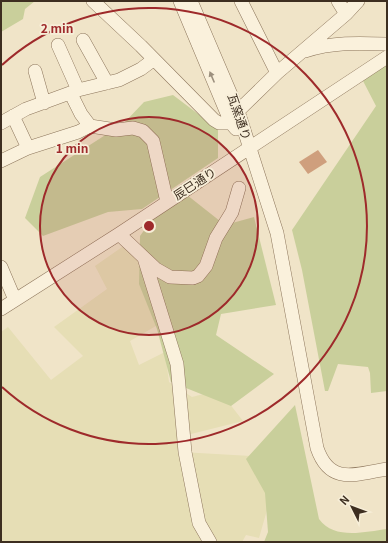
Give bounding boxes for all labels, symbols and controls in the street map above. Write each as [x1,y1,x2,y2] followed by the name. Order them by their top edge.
[41,19,73,36] text: 2 min
[209,72,215,83] one-way arrow
[225,91,256,142] street label: 瓦窯通り
[56,139,88,156] text: 1 min
[169,163,219,203] street label: 辰巳通り
[142,219,156,233] centre of rings
[332,487,372,527] north arrow
[335,491,353,508] text: N

